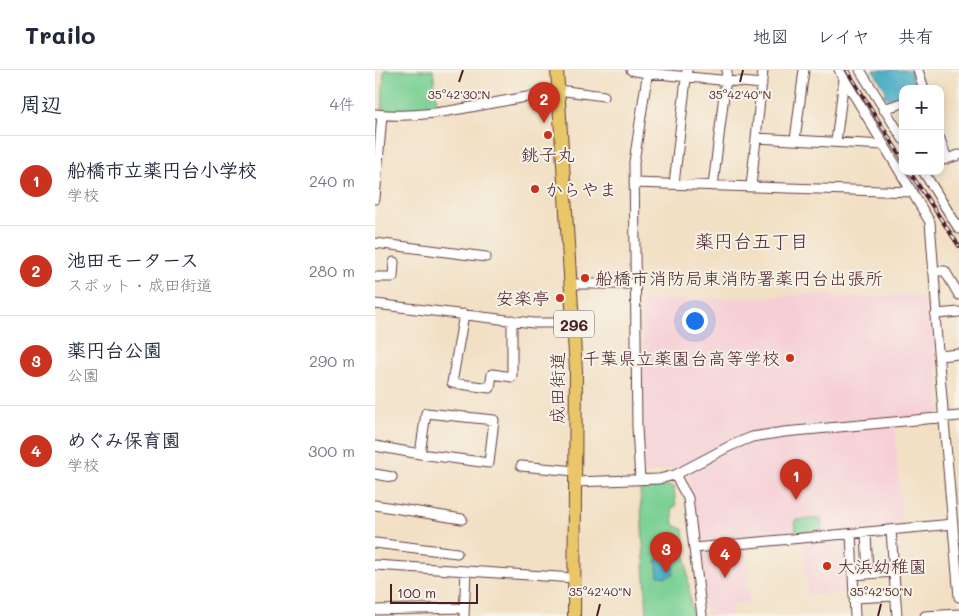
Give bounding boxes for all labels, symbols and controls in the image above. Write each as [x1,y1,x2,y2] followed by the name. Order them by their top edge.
[25,19,96,50] text: Trailo
[753,24,789,48] text: 地図
[817,24,870,48] text: レイヤ
[898,24,934,48] text: 共有
[528,82,560,123] pin: 2
[899,85,944,175] map controls
[899,85,944,130] button: +
[428,86,490,102] text: 35°42'30"N
[709,86,771,102] text: 35°42'40"N
[20,90,62,117] text: 周辺
[330,93,355,114] text: 4件
[542,129,554,141] marker: 銚子丸
[899,130,944,175] button: −
[521,142,575,166] place label: 銚子丸
[67,157,257,182] text: 船橋市立薬円台小学校
[32,170,40,191] text: 1
[309,170,355,191] text: 240 m
[545,177,617,201] place label: からやま
[529,183,541,195] marker: からやま
[67,184,99,205] text: 学校
[695,228,809,253] district label: 薬円台五丁目
[67,247,199,272] text: 池田モータース
[32,260,40,281] text: 2
[309,260,355,281] text: 280 m
[595,266,883,290] place label: 船橋市消防局東消防署薬円台出張所
[579,272,591,284] marker: 船橋市消防局東消防署薬円台出張所
[67,274,212,295] text: スポット · 成田街道
[496,286,550,310] place label: 安楽亭
[554,292,566,304] marker: 安楽亭
[682,308,708,334] your location
[554,310,594,338] road number: 296
[67,337,162,362] text: 薬円台公園
[582,346,780,370] place label: 千葉県立薬園台高等学校
[31,350,41,371] text: 3
[309,350,355,371] text: 290 m
[545,352,569,424] street label: 成田街道
[784,352,796,364] marker: 千葉県立薬園台高等学校
[67,364,99,385] text: 公園
[67,427,181,452] text: めぐみ保育園
[31,440,41,461] text: 4
[308,440,355,461] text: 300 m
[67,454,99,475] text: 学校
[780,459,812,500] pin: 1
[650,532,682,573] pin: 3
[709,537,741,578] pin: 4
[837,554,927,578] place label: 大浜幼稚園
[821,560,833,572] marker: 大浜幼稚園
[390,581,477,604] scale bar
[397,583,436,602] text: 100 m
[569,583,631,599] text: 35°42'40"N
[850,583,912,599] text: 35°42'50"N

